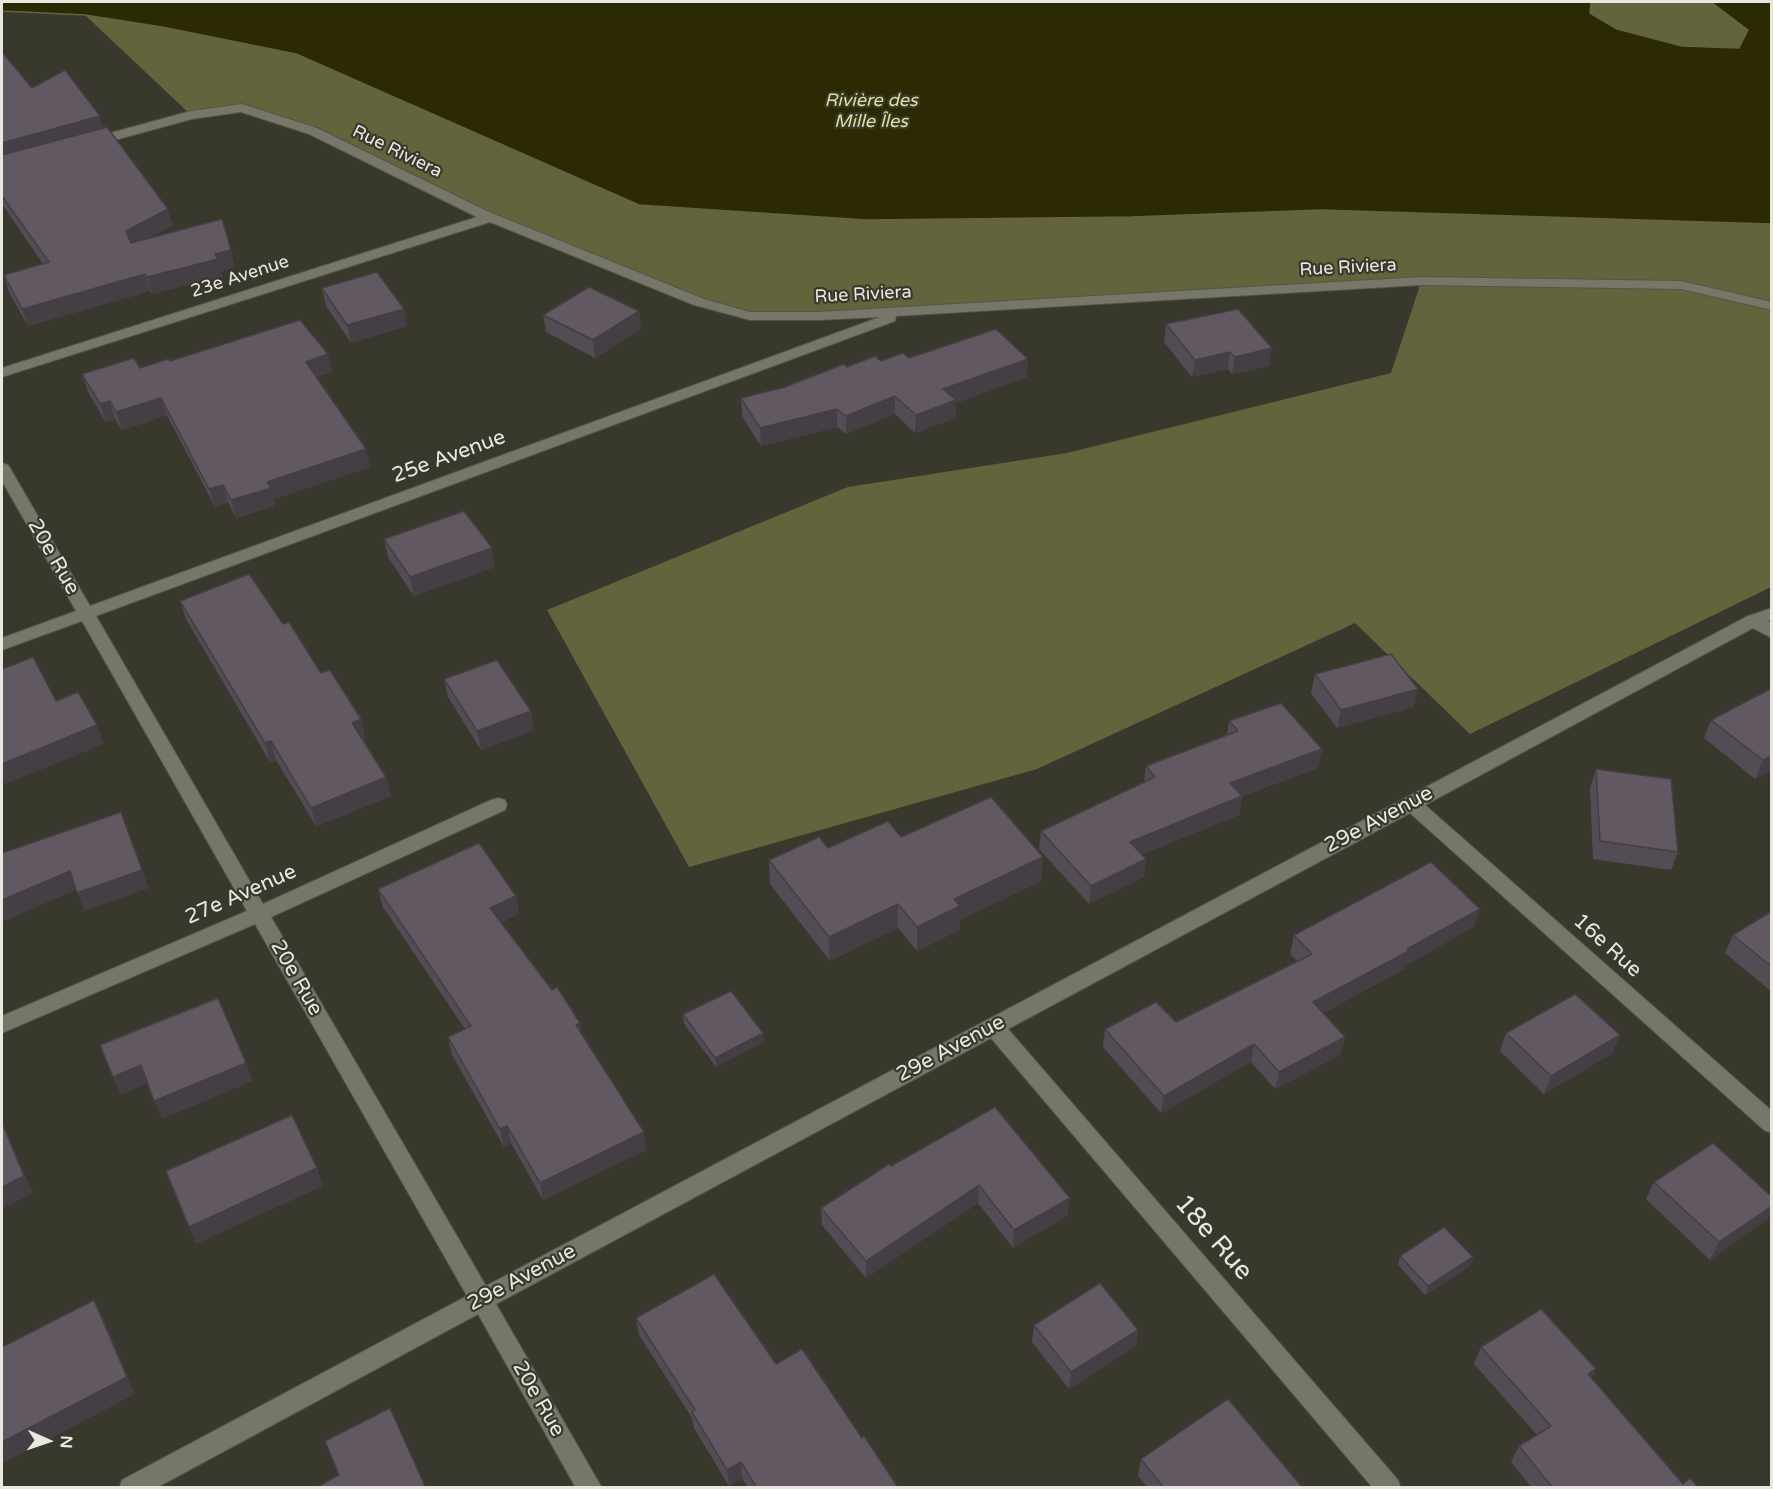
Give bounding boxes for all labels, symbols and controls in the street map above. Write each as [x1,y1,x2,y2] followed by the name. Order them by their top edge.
[824,90,918,132] water label: Rivière des Mille Îles
[349,121,445,183] street label: Rue Riviera
[188,251,292,303] street label: 23e Avenue
[1299,255,1397,281] street label: Rue Riviera
[814,282,912,308] street label: Rue Riviera
[389,425,509,489] street label: 25e Avenue
[21,515,85,599] street label: 20e Rue
[1321,781,1437,859] street label: 29e Avenue
[182,859,300,931] street label: 27e Avenue
[1568,909,1646,983] street label: 16e Rue
[264,936,328,1020] street label: 20e Rue
[893,1010,1009,1088] street label: 29e Avenue
[1167,1189,1259,1287] street label: 18e Rue
[464,1239,580,1317] street label: 29e Avenue
[506,1357,570,1441] street label: 20e Rue
[18,1411,78,1471] north arrow
[56,1435,76,1449] text: N

